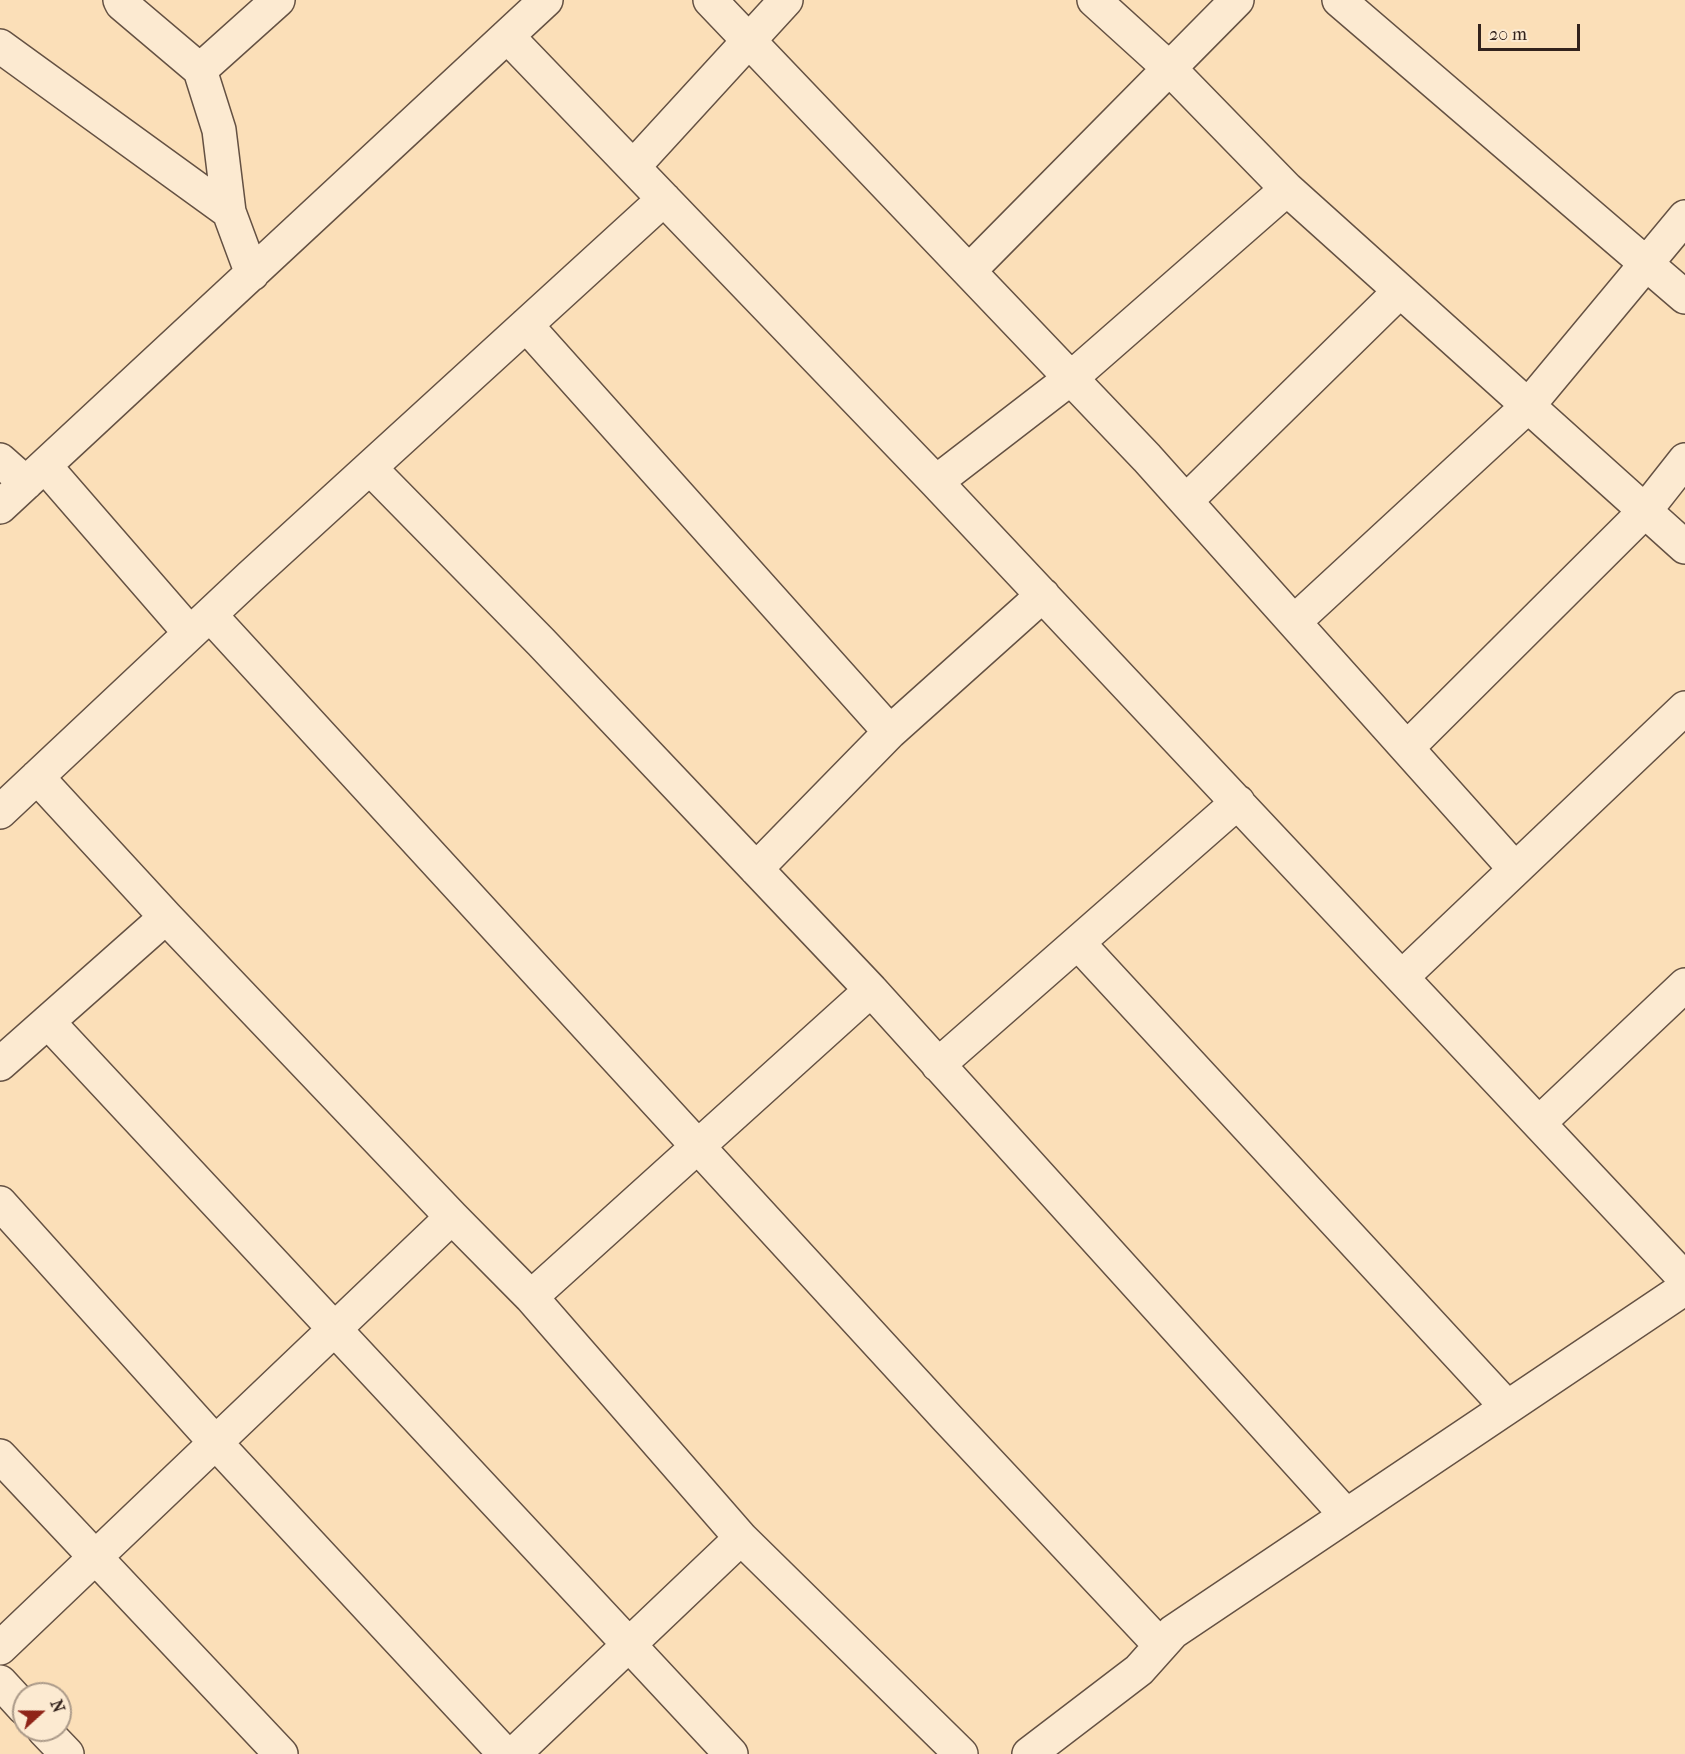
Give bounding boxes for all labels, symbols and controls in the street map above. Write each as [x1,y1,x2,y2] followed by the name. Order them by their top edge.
[1481,12,1583,50] scale bar
[1489,24,1527,45] text: 20 m
[12,1682,72,1742] north arrow
[46,1697,68,1715] text: N

